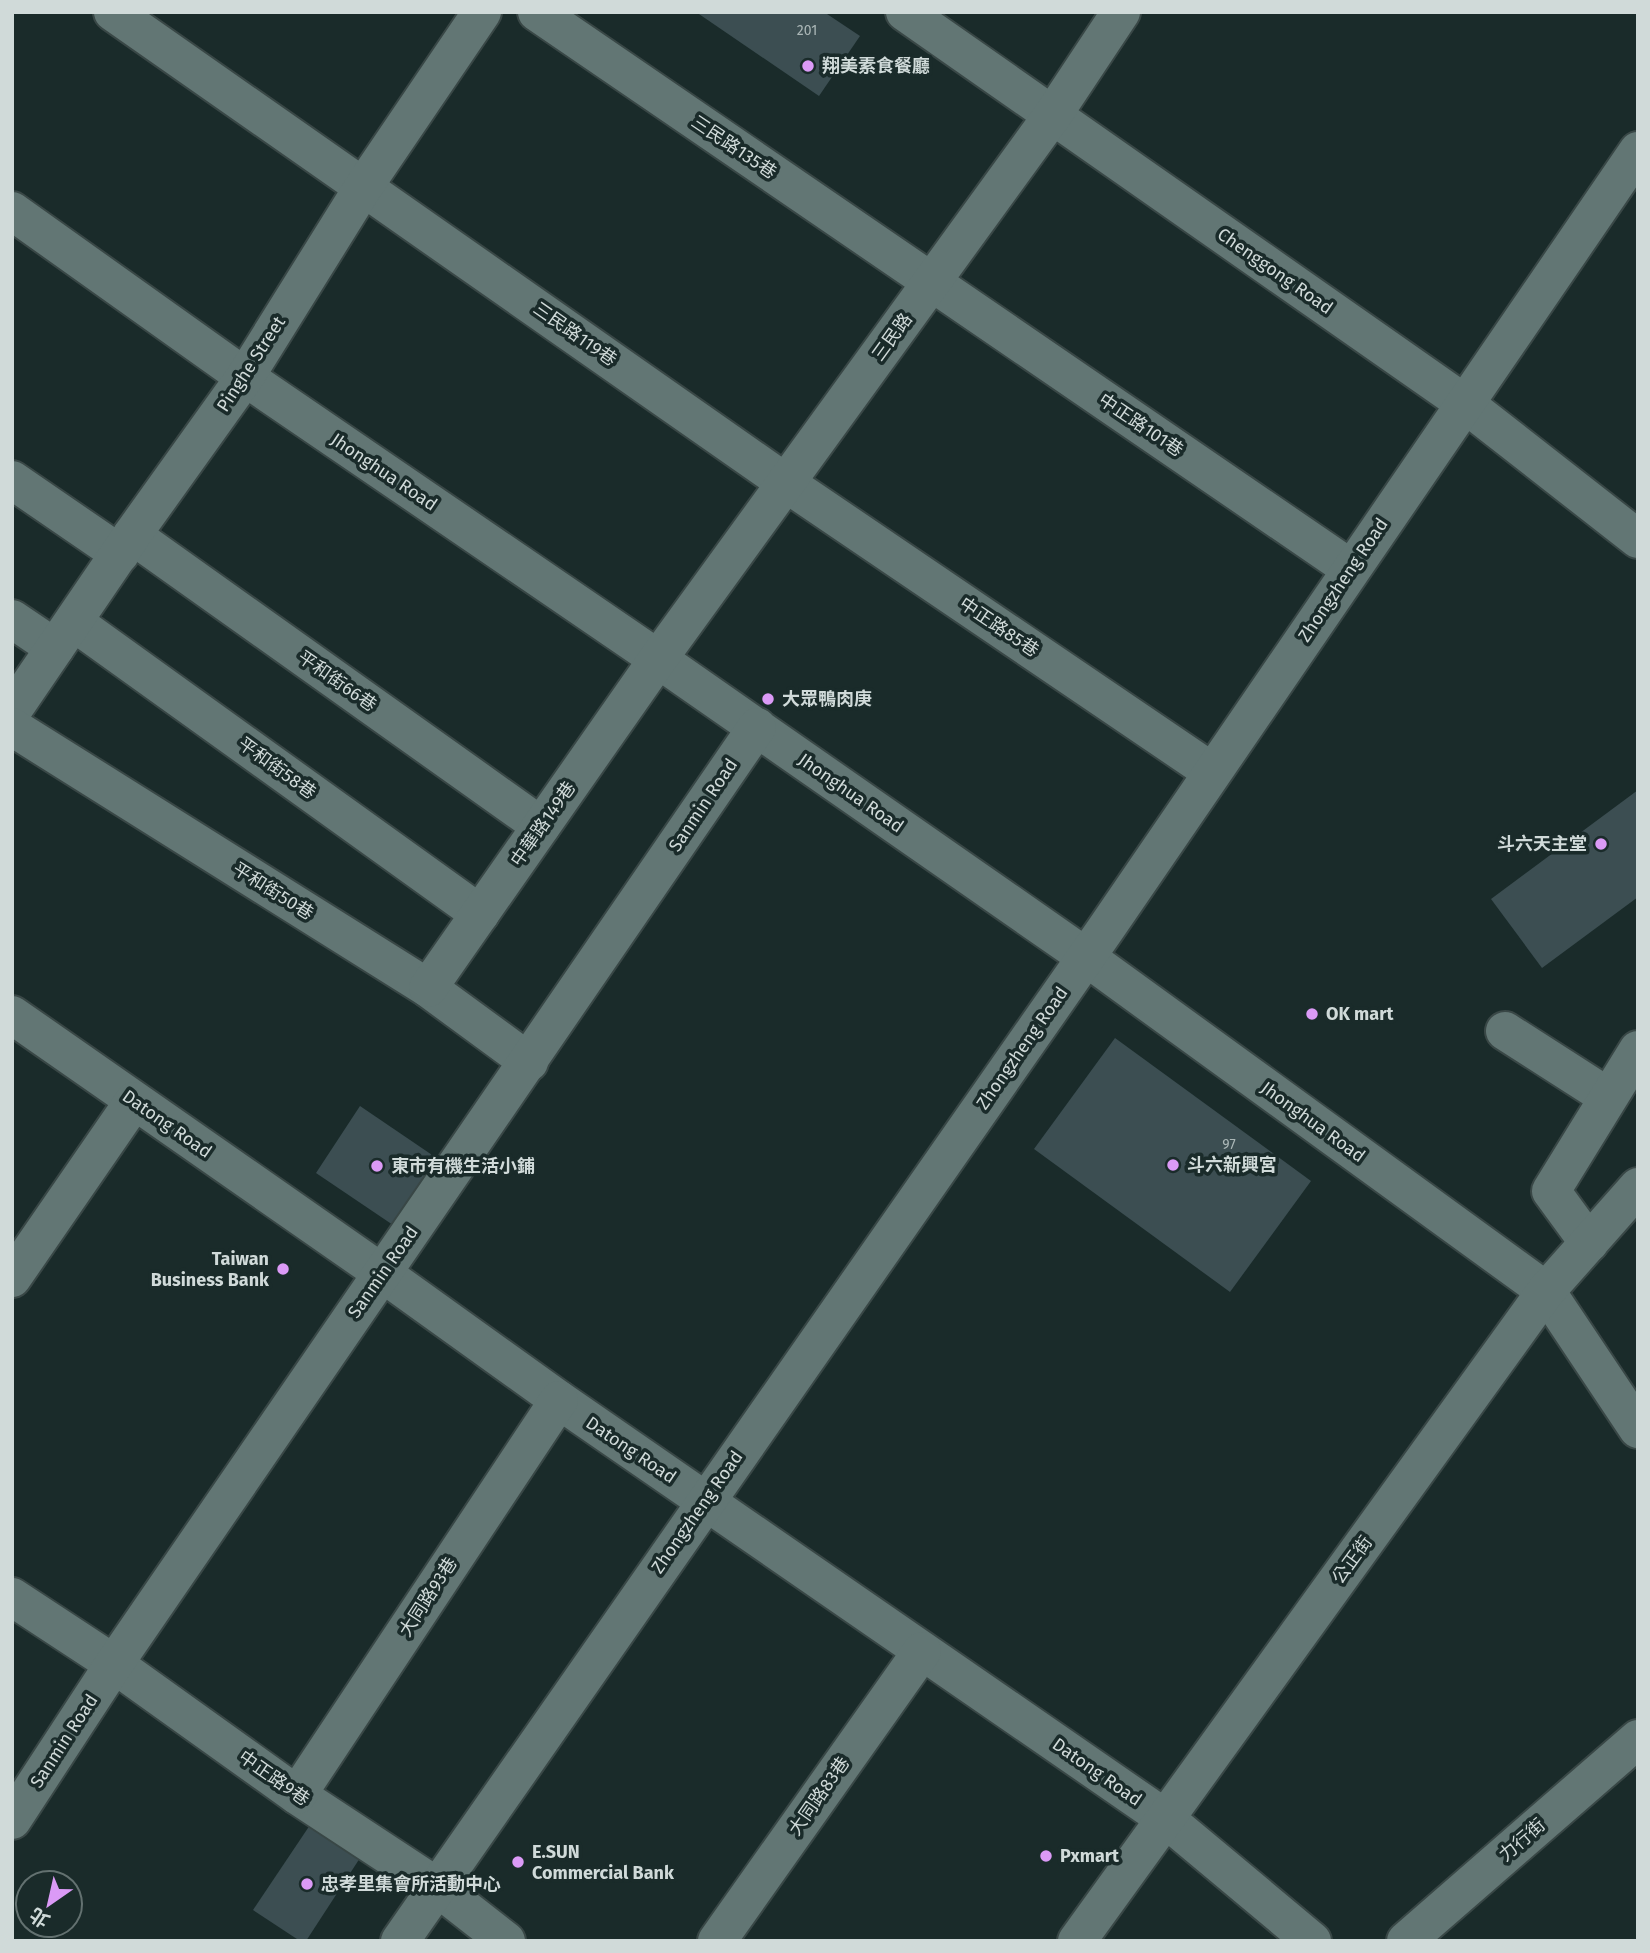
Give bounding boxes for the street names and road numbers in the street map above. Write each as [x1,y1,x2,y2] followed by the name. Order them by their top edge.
[687,111,781,183] street label: 三民路135巷
[1213,223,1337,319] street label: Chenggong Road
[529,297,621,371] street label: 三民路119巷
[867,309,917,365] street label: 三民路
[212,312,290,416] street label: Pinghe Street
[1095,389,1187,461] street label: 中正路101巷
[327,428,441,516] street label: Jhonghua Road
[1293,514,1393,646] street label: Zhongzheng Road
[955,592,1043,662] street label: 中正路85巷
[293,646,381,716] street label: 平和街66巷
[234,732,320,804] street label: 平和街58巷
[794,749,908,837] street label: Jhonghua Road
[664,754,742,856] street label: Sanmin Road
[506,777,580,871] street label: 中華路149巷
[229,858,317,924] street label: 平和街50巷
[971,982,1073,1114] street label: Zhongzheng Road
[1257,1077,1369,1167] street label: Jhonghua Road
[118,1085,216,1163] street label: Datong Road
[343,1222,423,1322] street label: Sanmin Road
[582,1412,680,1488] street label: Datong Road
[646,1446,748,1578] street label: Zhongzheng Road
[1327,1532,1377,1588] street label: 公正街
[394,1553,462,1641] street label: 大同路93巷
[26,1690,102,1792] street label: Sanmin Road
[1048,1733,1146,1811] street label: Datong Road
[234,1746,314,1810] street label: 中正路9巷
[784,1752,854,1840] street label: 大同路83巷
[1494,1814,1550,1866] street label: 力行街

